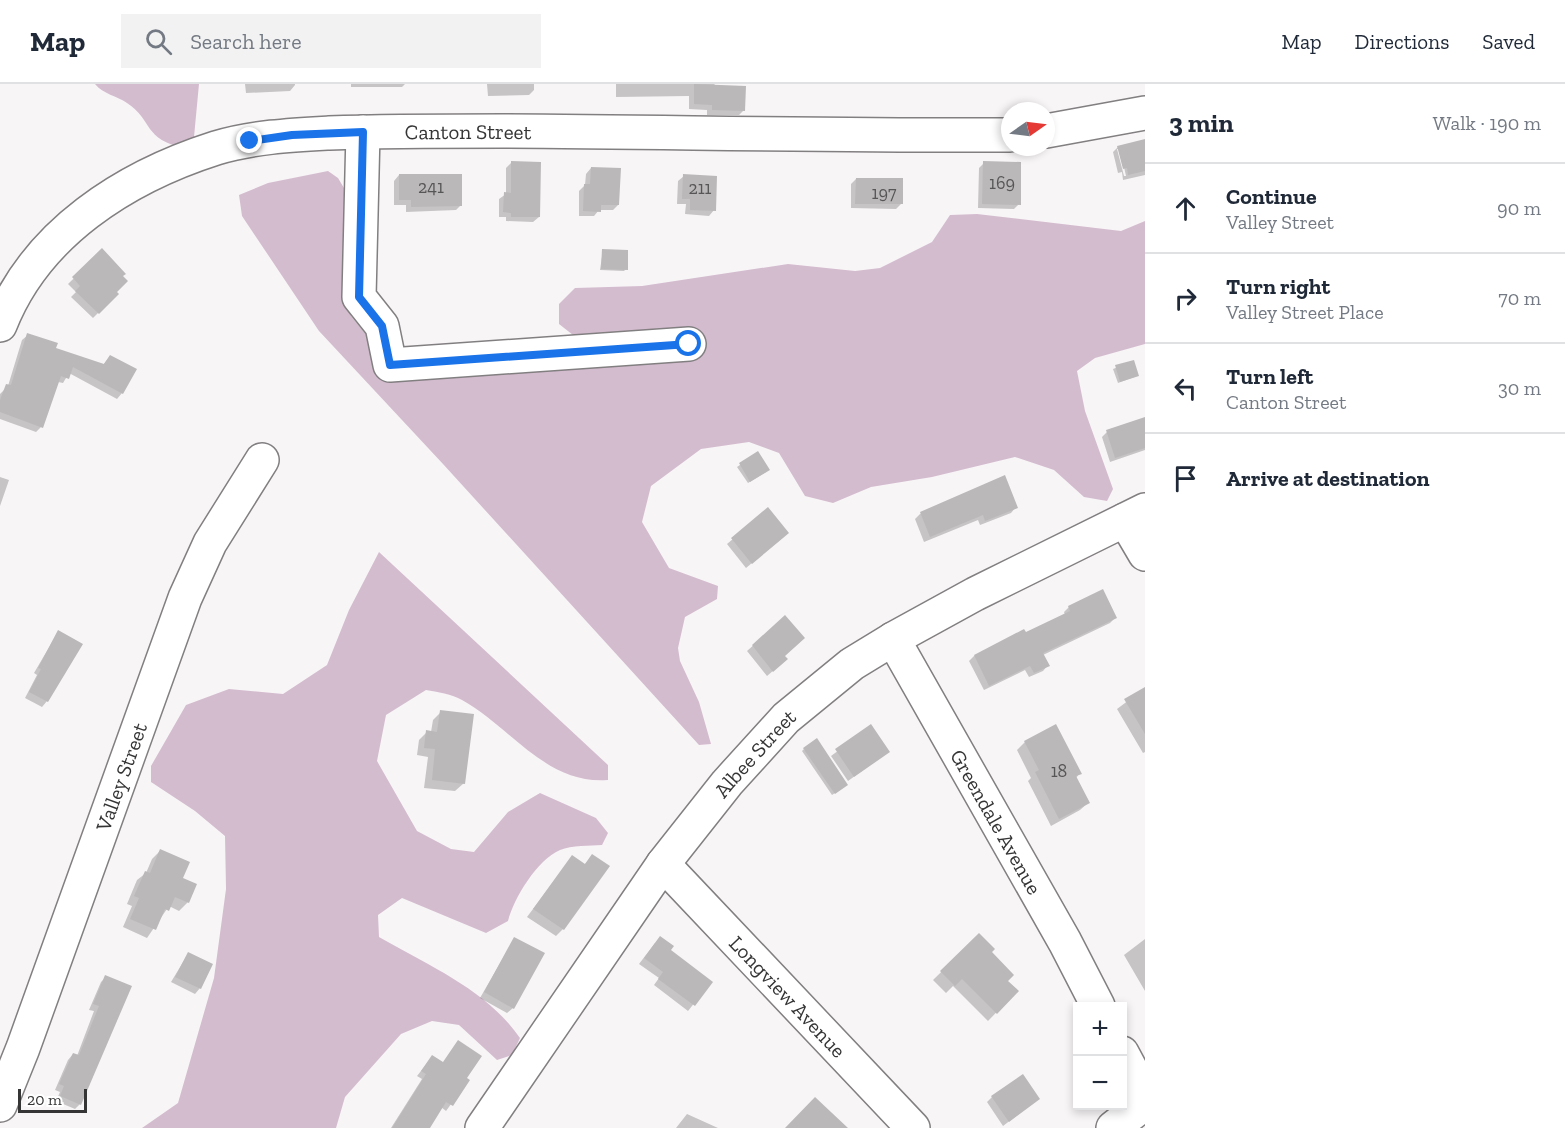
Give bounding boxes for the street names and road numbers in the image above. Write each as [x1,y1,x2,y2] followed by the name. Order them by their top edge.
[405,118,532,144] street label: Canton Street
[708,703,800,802] street label: Albee Street
[89,719,152,835] street label: Valley Street
[946,745,1048,899] street label: Greendale Avenue
[725,930,852,1062] street label: Longview Avenue

